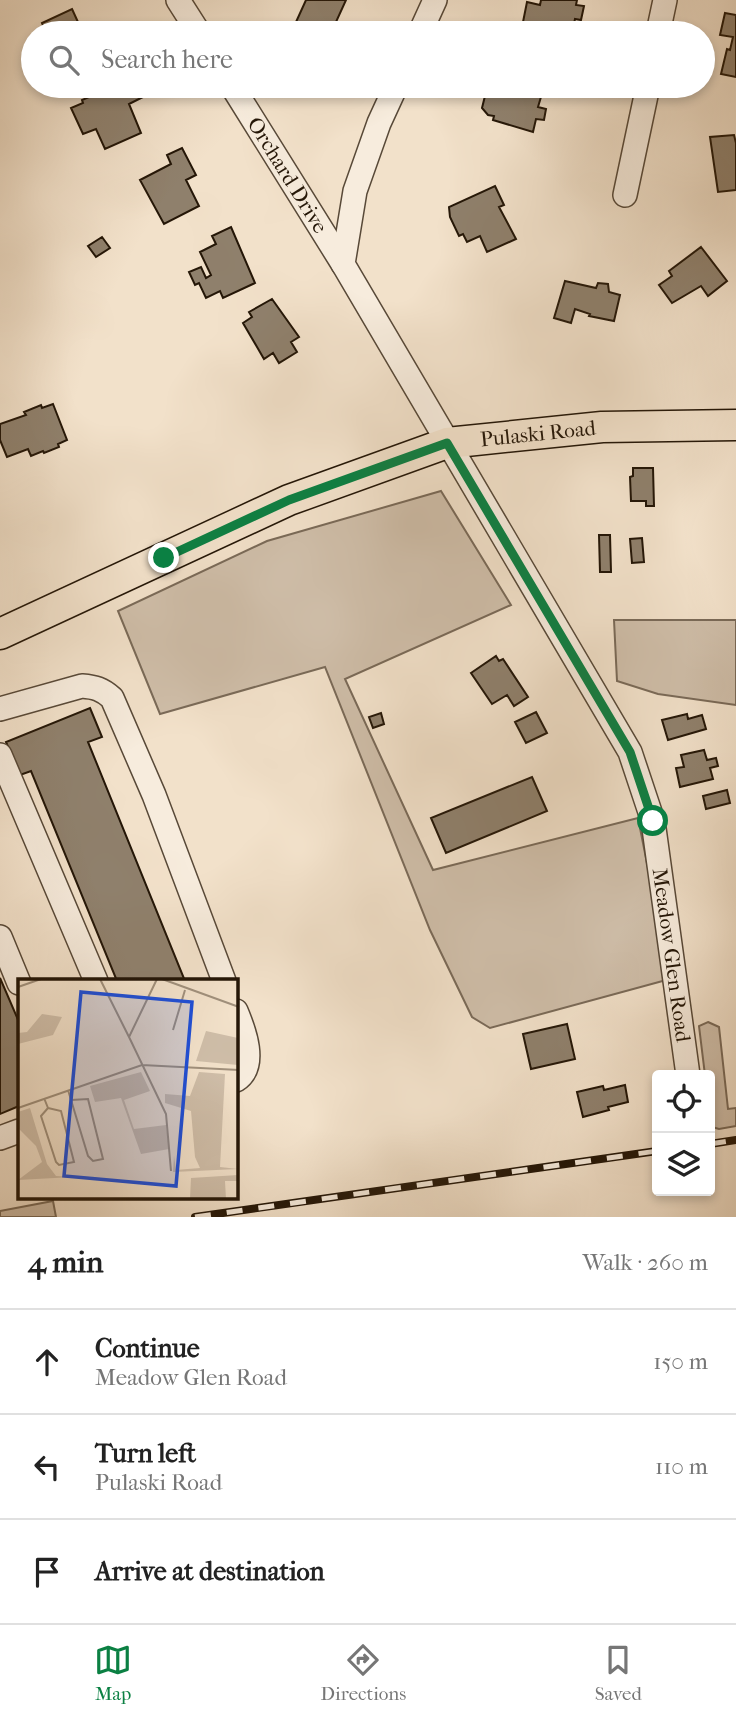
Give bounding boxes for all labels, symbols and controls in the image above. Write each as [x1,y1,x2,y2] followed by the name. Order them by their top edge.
[21,21,715,98] search box
[45,41,83,79] icon: search
[101,44,233,75] text: Search here
[242,113,333,238] street label: Orchard Drive
[479,416,598,452] street label: Pulaski Road
[148,542,179,573] route end
[637,805,668,836] route start
[648,867,695,1044] street label: Meadow Glen Road
[18,979,238,1200] inset map
[652,1070,715,1196] map controls
[652,1070,715,1133] button: locate
[652,1133,715,1196] button: layers
[28,1245,103,1280] text: 4 min
[583,1249,708,1276] text: Walk · 260 m
[95,1333,200,1364] text: Continue
[28,1343,66,1381] icon: ahead
[653,1348,708,1375] text: 150 m
[95,1364,287,1391] text: Meadow Glen Road
[95,1438,196,1469] text: Turn left
[28,1448,66,1486] icon: left
[655,1453,708,1480] text: 110 m
[95,1469,222,1496] text: Pulaski Road
[28,1553,66,1591] icon: arrive
[95,1556,325,1587] text: Arrive at destination
[94,1641,132,1705] tab: Map
[321,1641,406,1705] tab: Directions
[595,1641,642,1705] tab: Saved

